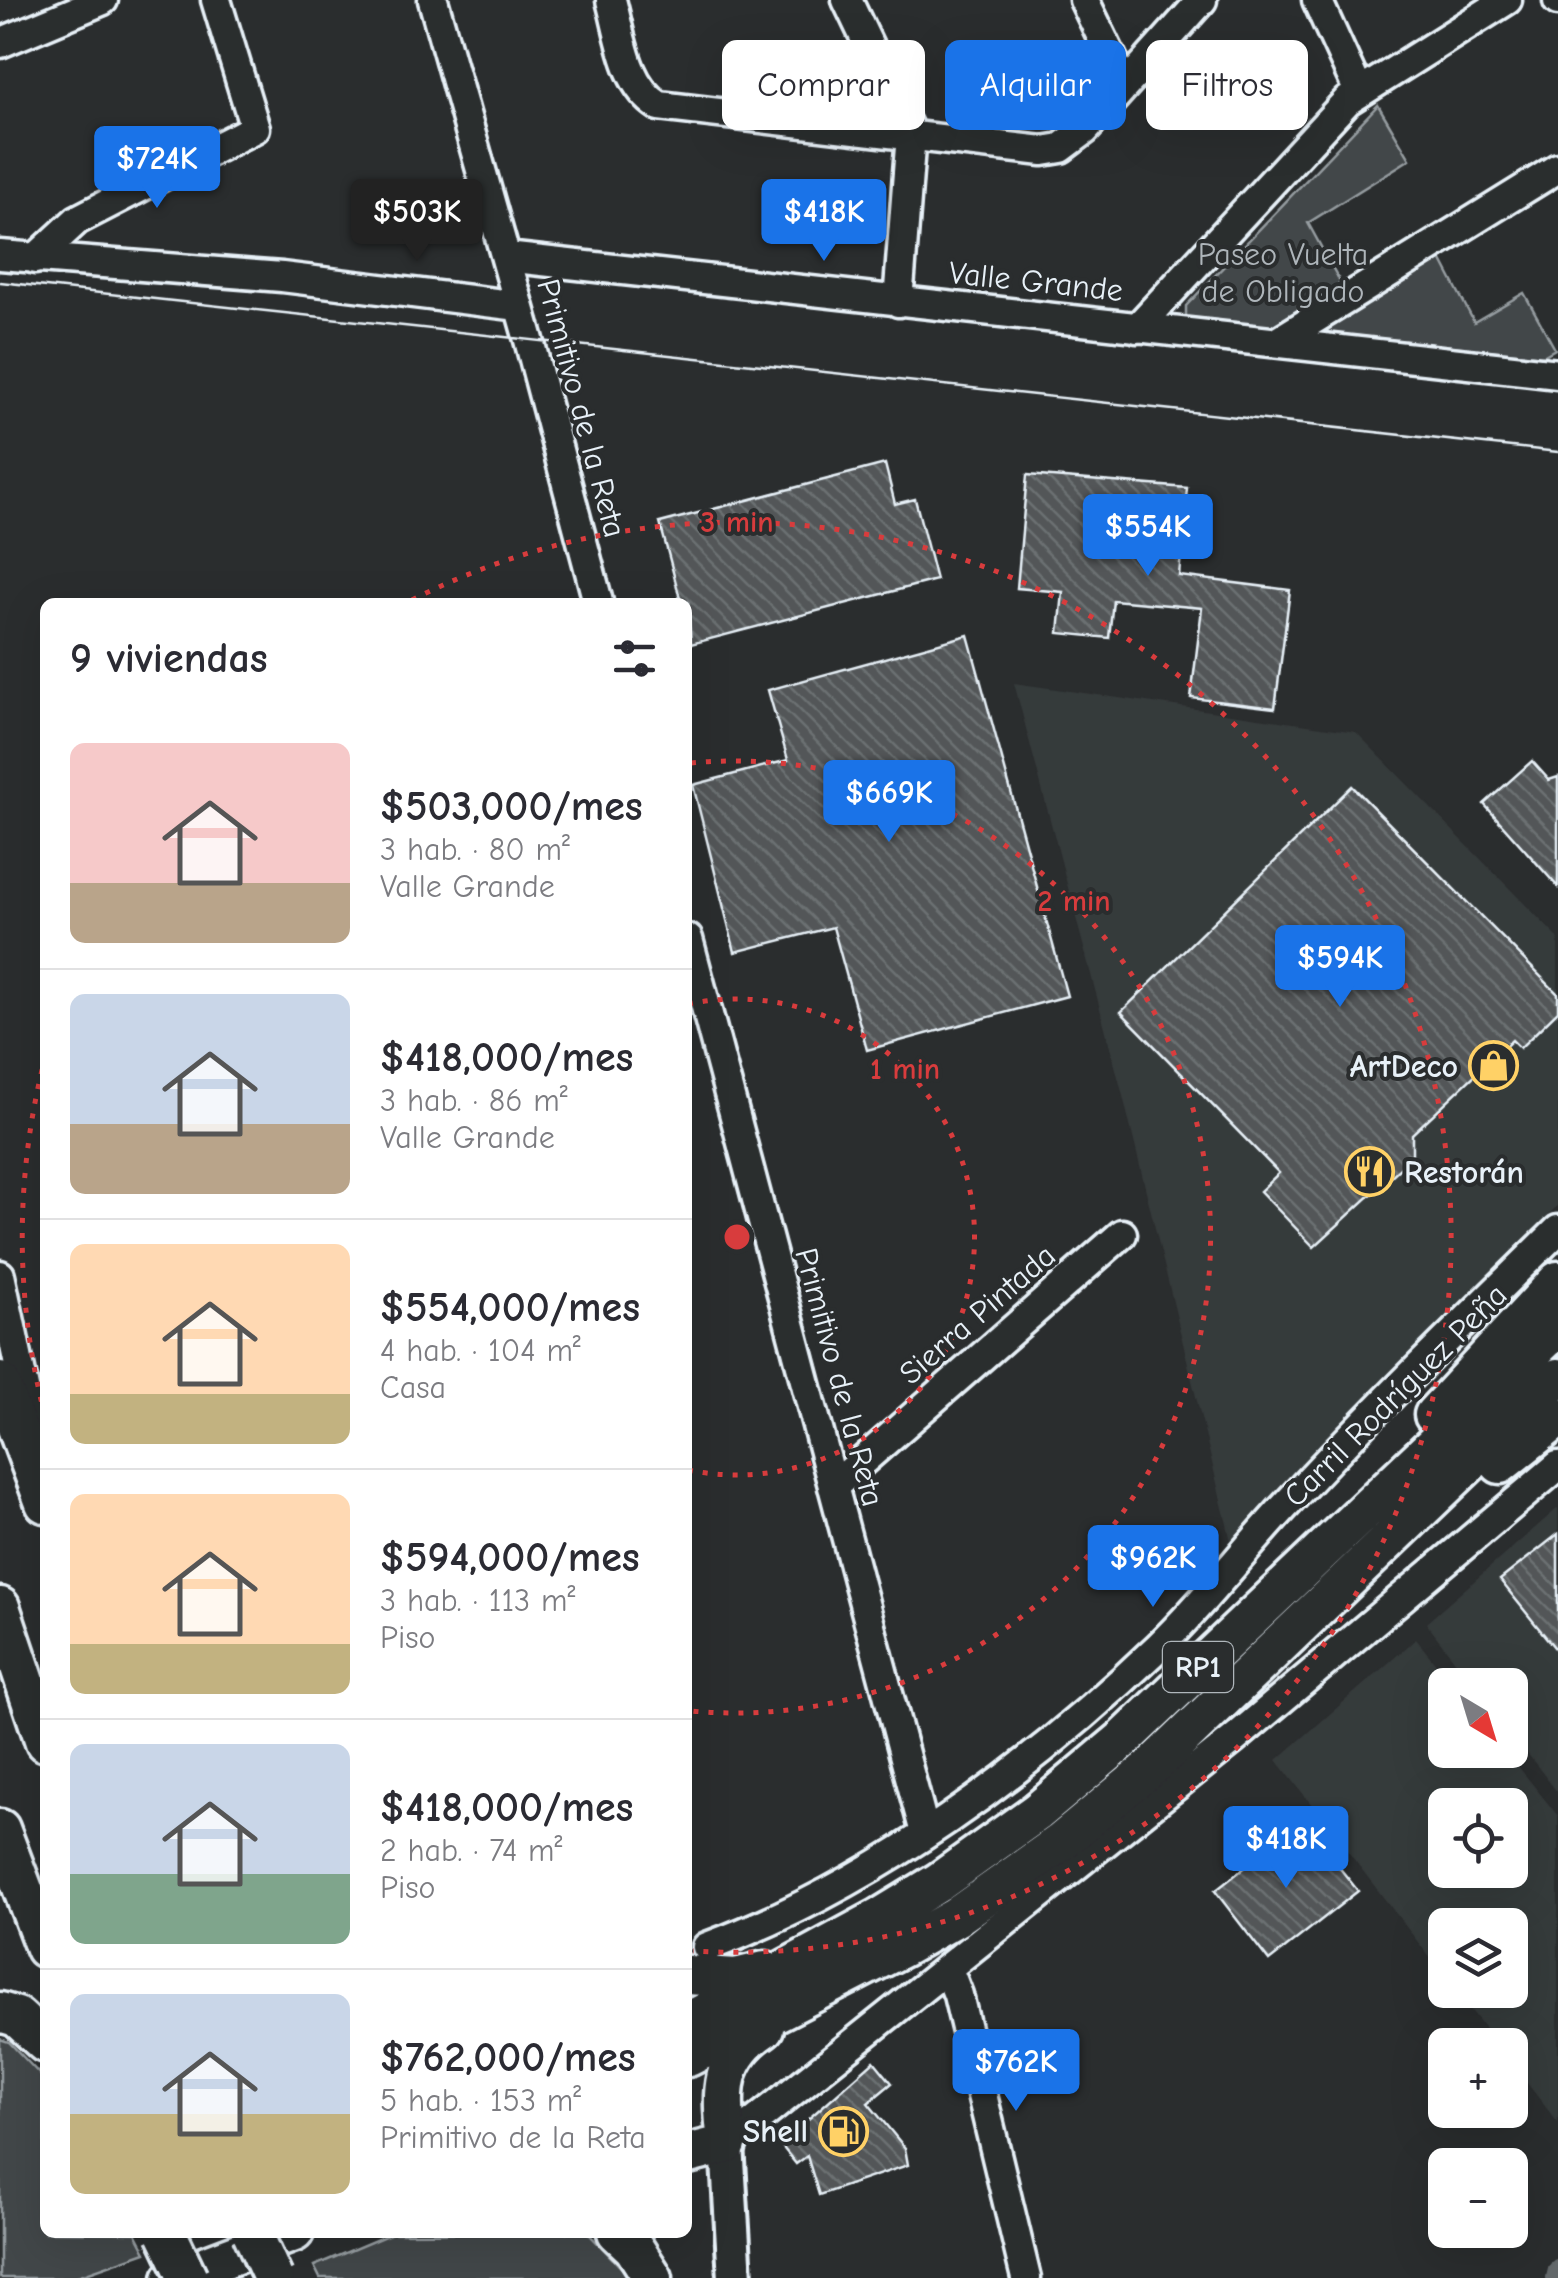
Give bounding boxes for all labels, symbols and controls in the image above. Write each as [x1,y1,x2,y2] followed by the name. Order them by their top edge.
[722,40,925,130] chip: Comprar
[945,40,1126,130] chip: Alquilar
[1146,40,1308,130] chip: Filtros
[87,126,227,211] pin: $724K
[116,140,198,177] text: $724K
[347,179,487,264] pin: $503K
[754,179,894,264] pin: $418K
[373,193,461,230] text: $503K
[783,193,865,230] text: $418K
[1198,236,1368,310] park label: Paseo Vuelta de Obligado
[947,254,1125,309] street label: Valle Grande
[529,275,634,541] street label: Primitivo de la Reta
[1078,494,1218,579] pin: $554K
[701,505,773,540] text: 3 min
[1105,508,1191,545] text: $554K
[607,631,662,686] icon: filters
[70,634,268,683] text: 9 viviendas
[819,760,959,845] pin: $669K
[845,774,933,811] text: $669K
[380,782,643,831] text: $503,000/mes
[150,783,270,903] icon: home
[380,831,570,868] text: 3 hab. · 80 m²
[380,868,555,905] text: Valle Grande
[1037,884,1111,919] text: 2 min
[1270,925,1410,1010] pin: $594K
[1297,939,1383,976] text: $594K
[380,1033,633,1082] text: $418,000/mes
[150,1034,270,1154] icon: home
[1467,1040,1519,1092] shop icon: ArtDeco
[1350,1048,1458,1085] place label: ArtDeco
[870,1052,940,1087] text: 1 min
[380,1082,568,1119] text: 3 hab. · 86 m²
[380,1119,555,1156] text: Valle Grande
[1343,1146,1395,1198] restaurant icon: Restorán
[1404,1154,1524,1191] place label: Restorán
[719,1219,755,1255] centre of rings
[892,1237,1063,1392] street label: Sierra Pintada
[787,1244,892,1510] street label: Primitivo de la Reta
[1276,1276,1514,1514] street label: Carril Rodríguez Peña
[380,1283,640,1332] text: $554,000/mes
[150,1284,270,1404] icon: home
[380,1332,581,1369] text: 4 hab. · 104 m²
[380,1369,446,1406] text: Casa
[1083,1525,1223,1610] pin: $962K
[380,1533,640,1582] text: $594,000/mes
[150,1534,270,1654] icon: home
[1110,1539,1196,1576] text: $962K
[380,1582,575,1619] text: 3 hab. · 113 m²
[380,1619,435,1656] text: Piso
[1163,1642,1233,1692] road number: RP1
[1428,1668,1528,1768] north arrow
[1428,1668,1528,2248] map controls
[380,1783,633,1832] text: $418,000/mes
[150,1784,270,1904] icon: home
[1428,1788,1528,1888] button: locate
[1216,1806,1356,1891] pin: $418K
[1245,1820,1327,1857] text: $418K
[380,1832,563,1869] text: 2 hab. · 74 m²
[380,1869,435,1906] text: Piso
[1428,1908,1528,2008] button: layers
[1428,2028,1528,2128] button: +
[946,2029,1086,2114] pin: $762K
[380,2033,636,2082] text: $762,000/mes
[150,2034,270,2154] icon: home
[974,2043,1058,2080] text: $762K
[380,2082,581,2119] text: 5 hab. · 153 m²
[817,2105,869,2157] fuel station icon: Shell
[743,2113,808,2150] place label: Shell
[380,2119,646,2156] text: Primitivo de la Reta
[1428,2148,1528,2248] button: −

